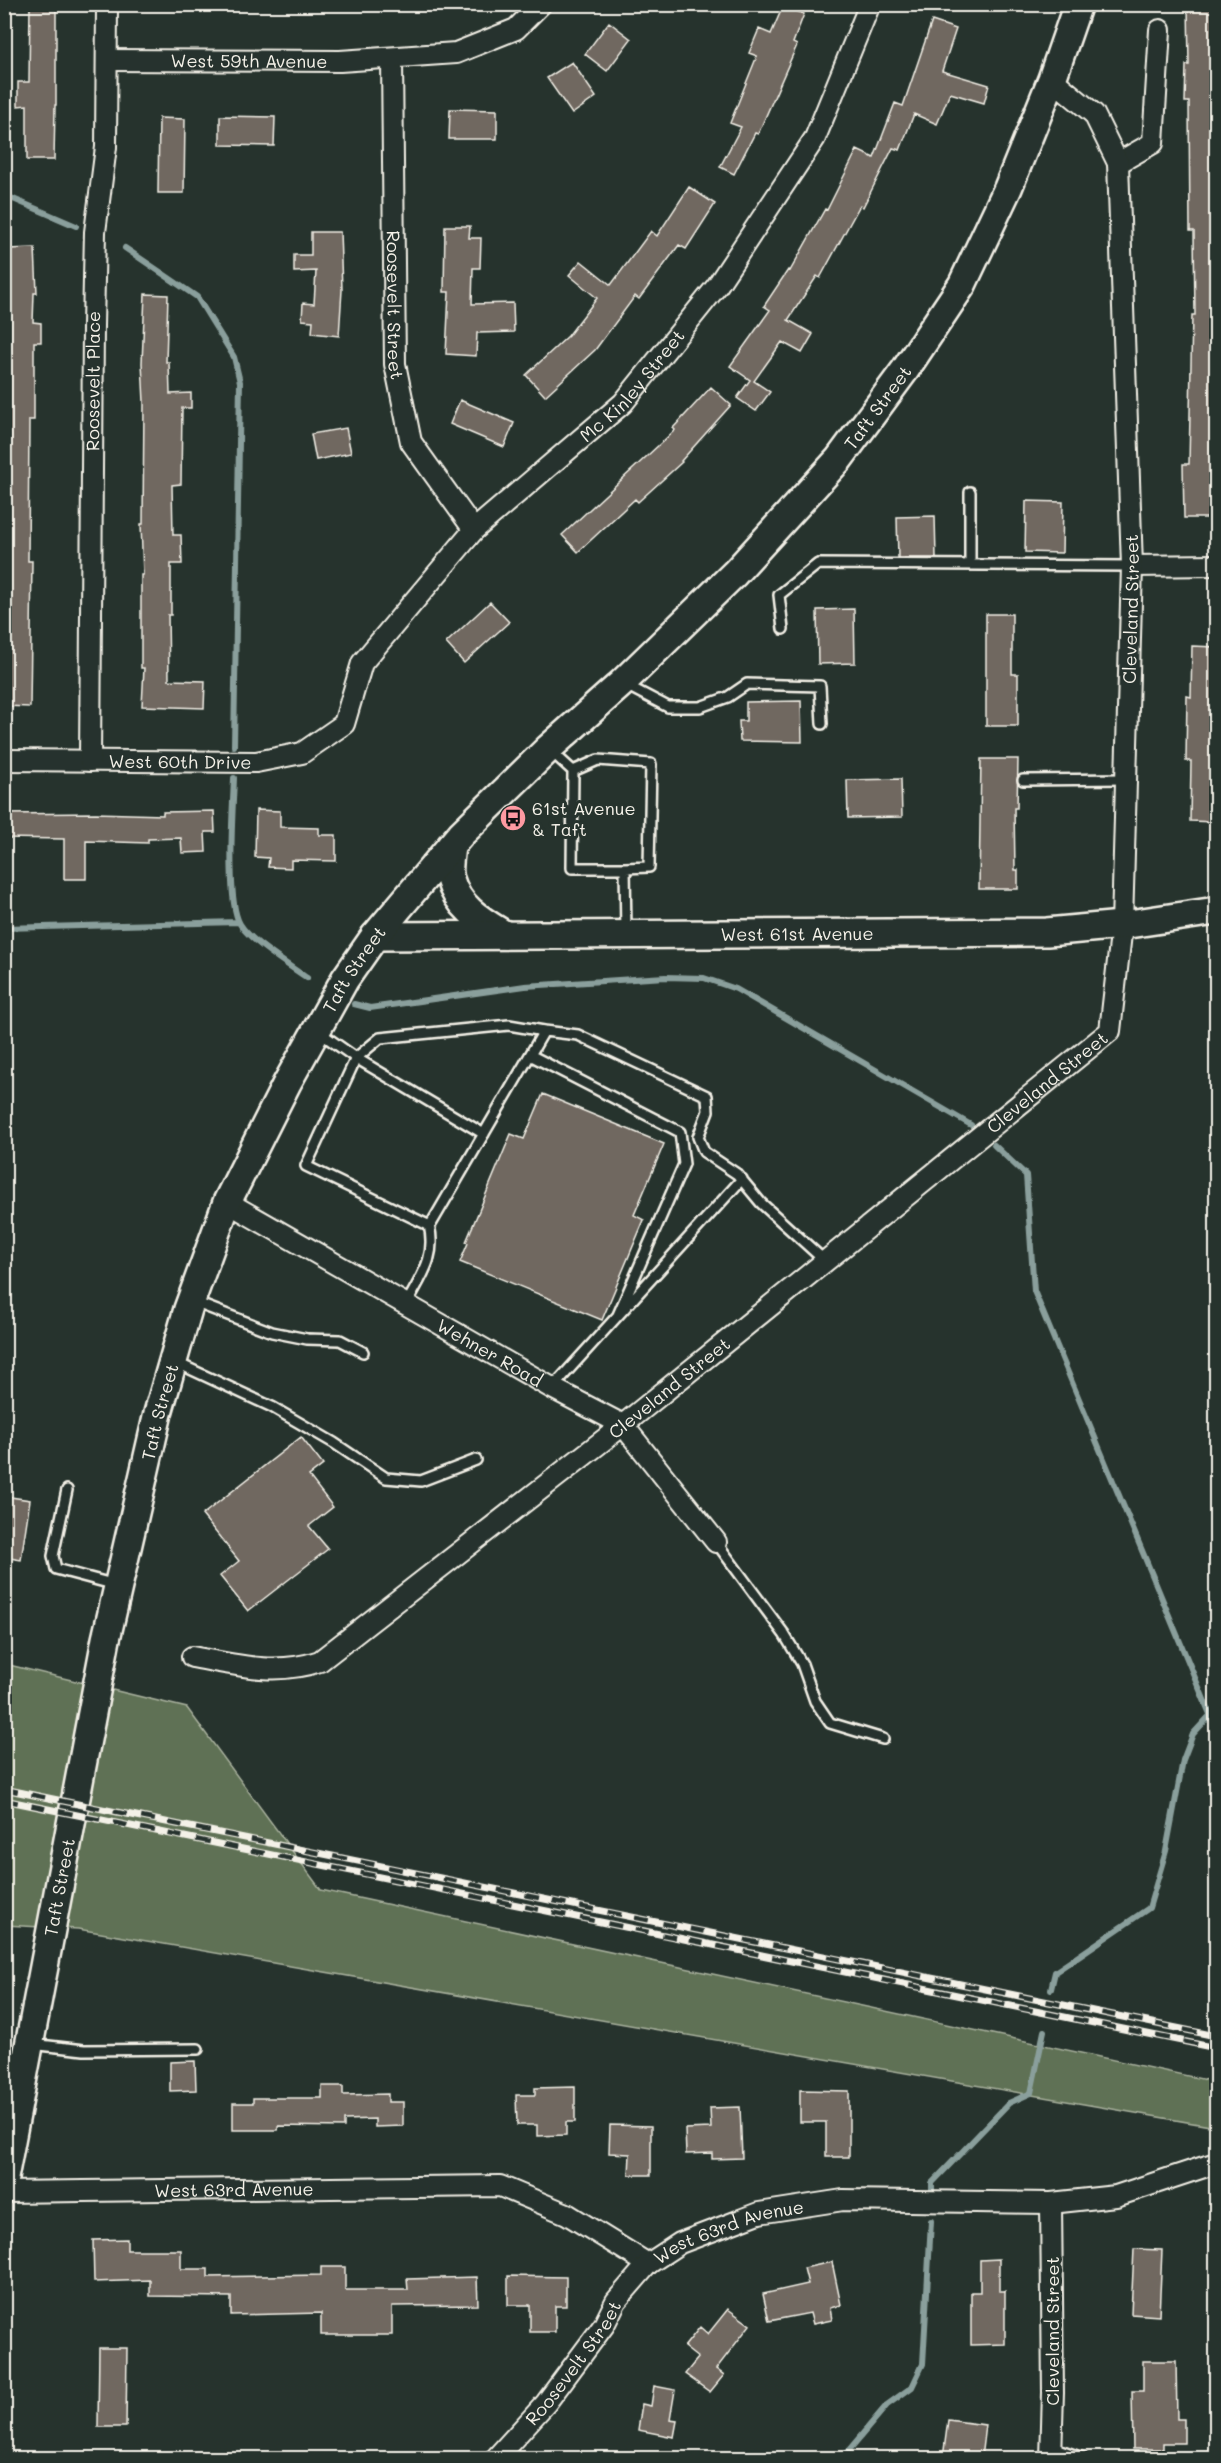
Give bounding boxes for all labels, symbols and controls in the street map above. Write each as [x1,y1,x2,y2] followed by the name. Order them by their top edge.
[171,48,327,73] street label: West 59th Avenue
[382,230,410,382] street label: Roosevelt Street
[80,311,105,451] street label: Roosevelt Place
[574,324,690,447] street label: Mc Kinley Street
[838,360,917,454] street label: Taft Street
[1117,534,1144,684] street label: Cleveland Street
[108,749,252,774] street label: West 60th Drive
[532,796,636,841] place label: 61st Avenue & Taft
[498,803,528,833] bus stop icon: 61st Avenue & Taft
[317,920,391,1017] street label: Taft Street
[720,921,874,946] street label: West 61st Avenue
[981,1026,1113,1138] street label: Cleveland Street
[433,1313,547,1392] street label: Wehner Road
[603,1331,735,1444] street label: Cleveland Street
[136,1361,184,1463] street label: Taft Street
[38,1836,80,1938] street label: Taft Street
[154,2176,314,2202] street label: West 63rd Avenue
[648,2194,805,2269] street label: West 63rd Avenue
[1040,2256,1064,2406] street label: Cleveland Street
[520,2296,626,2430] street label: Roosevelt Street

